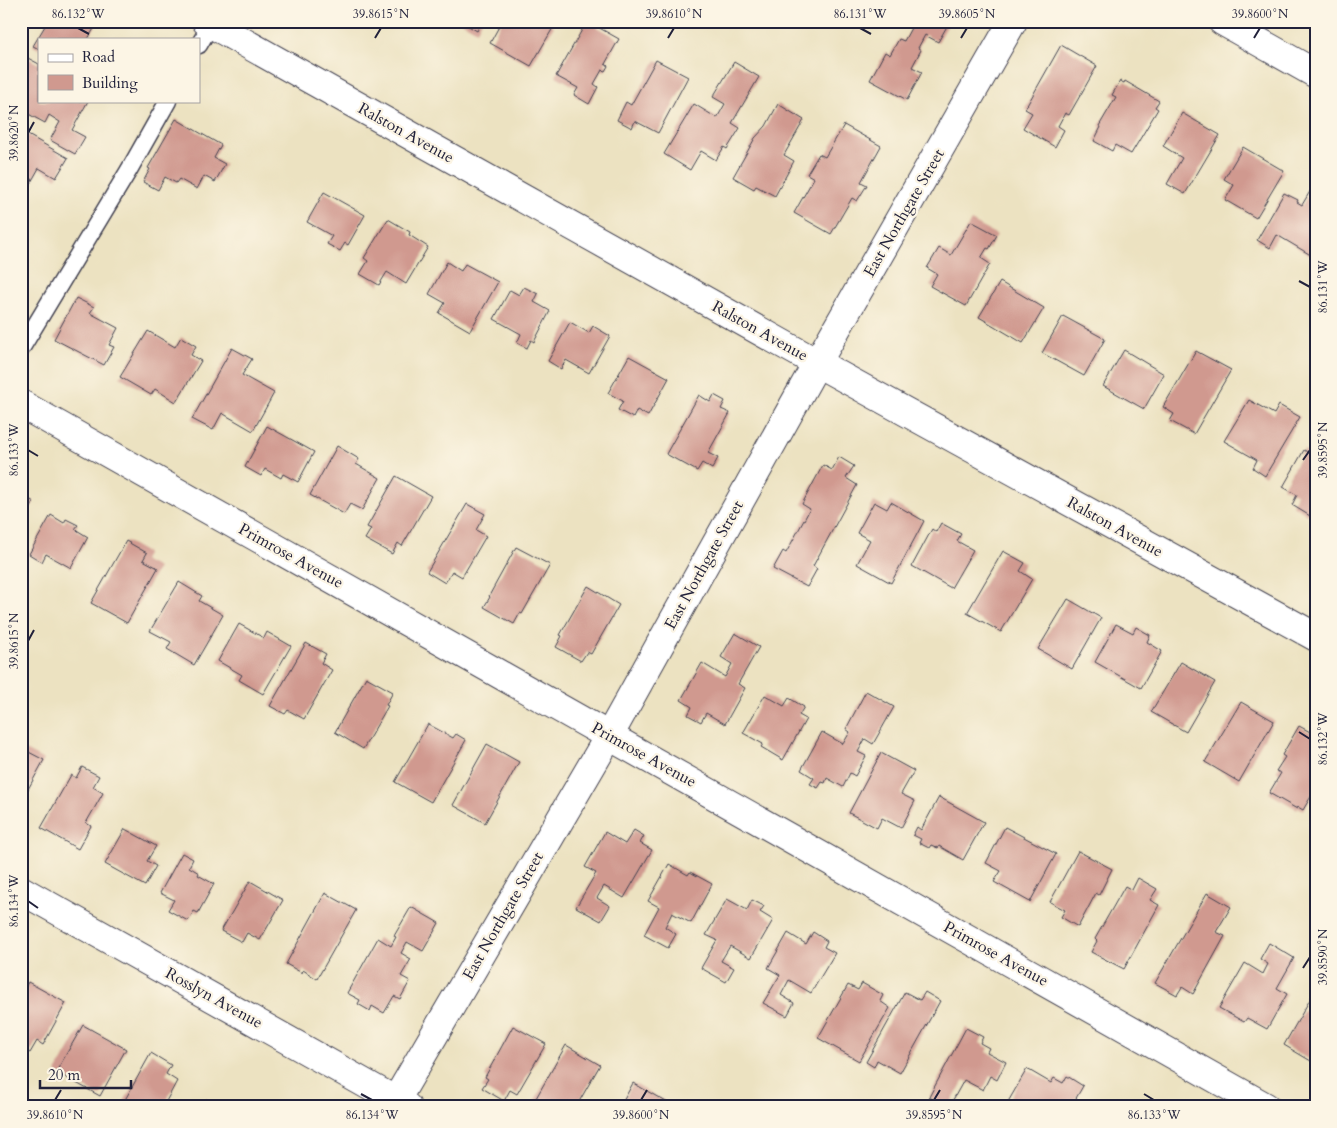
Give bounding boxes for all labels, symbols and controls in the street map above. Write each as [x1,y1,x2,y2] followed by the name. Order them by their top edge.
[51,6,105,22] text: 86.132°W
[353,6,410,22] text: 39.8615°N
[646,6,703,22] text: 39.8610°N
[833,6,887,22] text: 86.131°W
[939,6,996,22] text: 39.8605°N
[1232,6,1289,22] text: 39.8600°N
[38,38,200,102] legend
[82,47,115,67] text: Road
[82,73,138,93] text: Building
[354,98,458,168] street label: Ralston Avenue
[6,104,22,161] text: 39.8620°N
[858,145,950,281] street label: East Northgate Street
[1315,260,1331,314] text: 86.131°W
[708,296,812,366] street label: Ralston Avenue
[1315,421,1331,478] text: 39.8595°N
[6,423,22,477] text: 86.133°W
[1063,492,1167,562] street label: Ralston Avenue
[659,496,749,634] street label: East Northgate Street
[235,518,347,594] street label: Primrose Avenue
[6,612,22,669] text: 39.8615°N
[1315,712,1331,766] text: 86.132°W
[588,717,700,793] street label: Primrose Avenue
[457,848,549,984] street label: East Northgate Street
[6,874,22,928] text: 86.134°W
[940,916,1052,992] street label: Primrose Avenue
[1315,928,1331,985] text: 39.8590°N
[161,962,267,1034] street label: Rosslyn Avenue
[40,1058,131,1090] scale bar
[48,1065,80,1085] text: 20 m
[27,1107,84,1123] text: 39.8610°N
[345,1107,399,1123] text: 86.134°W
[613,1107,670,1123] text: 39.8600°N
[906,1107,963,1123] text: 39.8595°N
[1127,1107,1181,1123] text: 86.133°W

